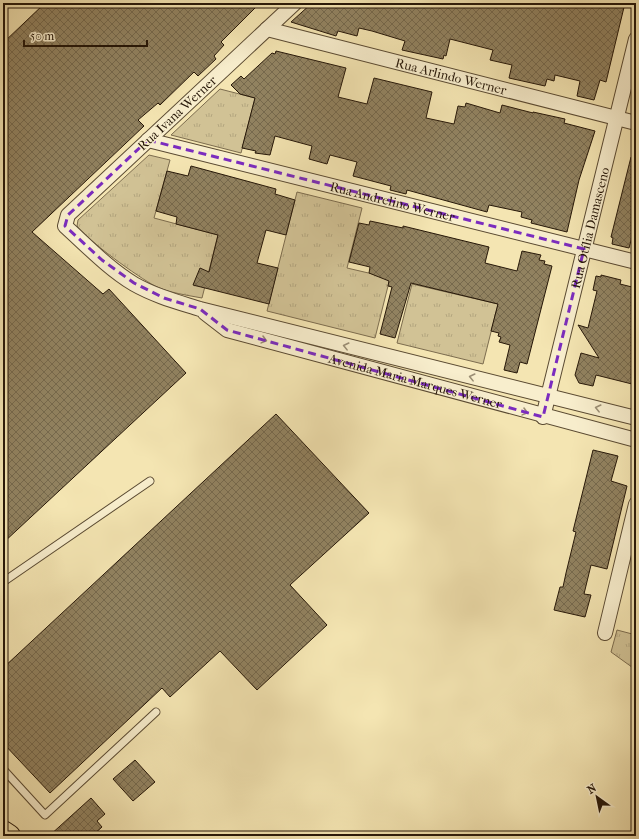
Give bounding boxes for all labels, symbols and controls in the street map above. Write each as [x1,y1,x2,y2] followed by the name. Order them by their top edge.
[24,22,147,48] scale bar
[30,29,54,43] text: 50 m
[394,55,509,97] street label: Rua Arlindo Werner
[134,72,220,153] street label: Rua Ivana Werner
[567,165,612,290] street label: Rua Otília Damasceno
[329,178,457,224] street label: Rua Andrelino Werner
[261,336,268,344] one-way arrow
[343,342,349,350] one-way arrow
[326,350,504,411] street label: Avenida Maria Marques Werner
[469,373,476,382] one-way arrow
[595,405,601,413] one-way arrow
[521,407,528,416] one-way arrow
[577,777,617,817] north arrow
[585,781,599,797] text: N

